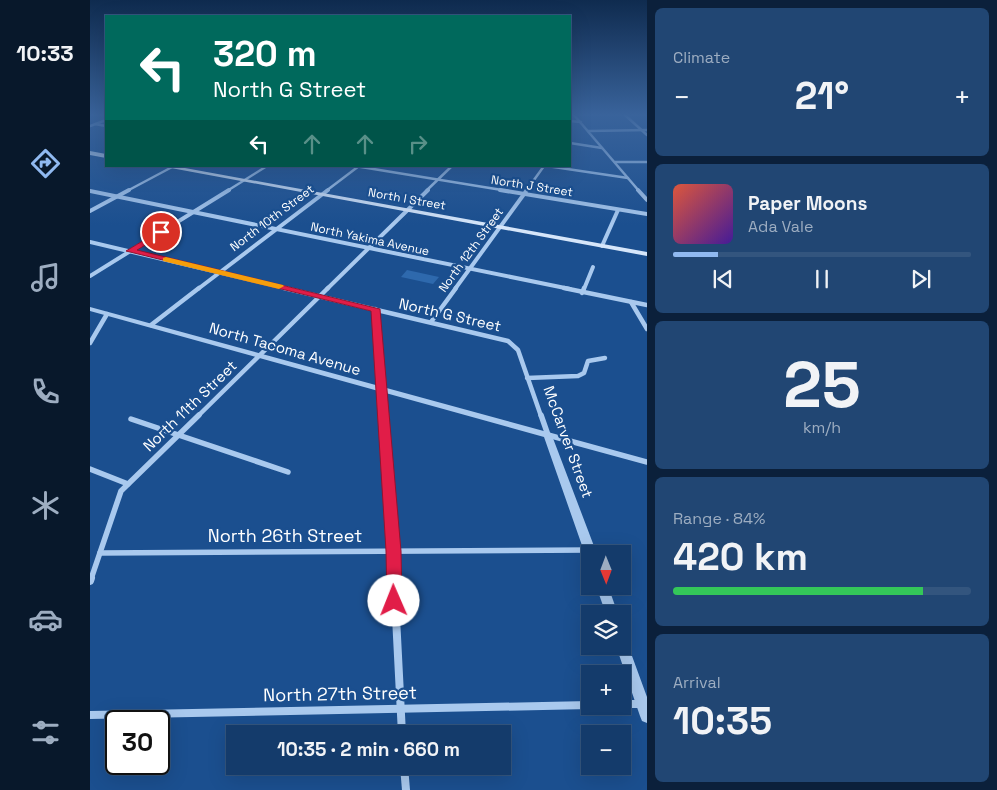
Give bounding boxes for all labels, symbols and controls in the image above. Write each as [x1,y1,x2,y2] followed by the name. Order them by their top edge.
[213,32,317,76] text: 320 m
[130,35,195,100] icon: left
[16,39,74,67] text: 10:33
[673,47,730,68] text: Climate
[795,72,849,120] text: 21°
[213,75,366,103] text: North G Street
[673,79,690,115] text: −
[954,79,971,115] text: +
[245,130,273,158] icon: left
[298,130,326,158] icon: ahead
[351,130,379,158] icon: ahead
[404,130,432,158] icon: right
[28,146,63,181] icon: directions
[490,172,574,200] street label: North J Street
[227,181,317,255] street label: North 10th Street
[367,184,447,214] street label: North I Street
[748,191,867,216] text: Paper Moons
[435,205,507,295] street label: North 12th Street
[140,211,182,253] pin
[748,216,813,237] text: Ada Vale
[147,218,175,246] icon: arrive
[309,219,431,259] street label: North Yakima Avenue
[28,260,63,295] icon: music
[709,265,737,293] icon: previous
[808,265,836,293] icon: pause
[907,265,935,293] icon: next
[397,294,503,336] street label: North G Street
[207,318,363,379] street label: North Tacoma Avenue
[783,343,861,426] text: 25
[139,356,241,455] street label: North 11th Street
[28,374,63,409] icon: phone
[539,383,598,501] street label: McCarver Street
[803,417,841,438] text: km/h
[28,488,63,523] icon: climate
[673,508,765,529] text: Range · 84%
[208,524,362,547] street label: North 26th Street
[673,533,808,581] text: 420 km
[581,545,631,595] north arrow
[581,545,631,775] map controls
[367,574,419,626] position arrow
[28,602,63,637] icon: car
[581,605,631,655] button: layers
[581,665,631,715] button: +
[673,672,721,693] text: Arrival
[263,681,417,706] street label: North 27th Street
[673,697,772,745] text: 10:35
[105,710,170,775] speed limit sign: 30
[28,715,63,750] icon: filters
[581,725,631,775] button: −
[277,737,460,762] text: 10:35 · 2 min · 660 m

